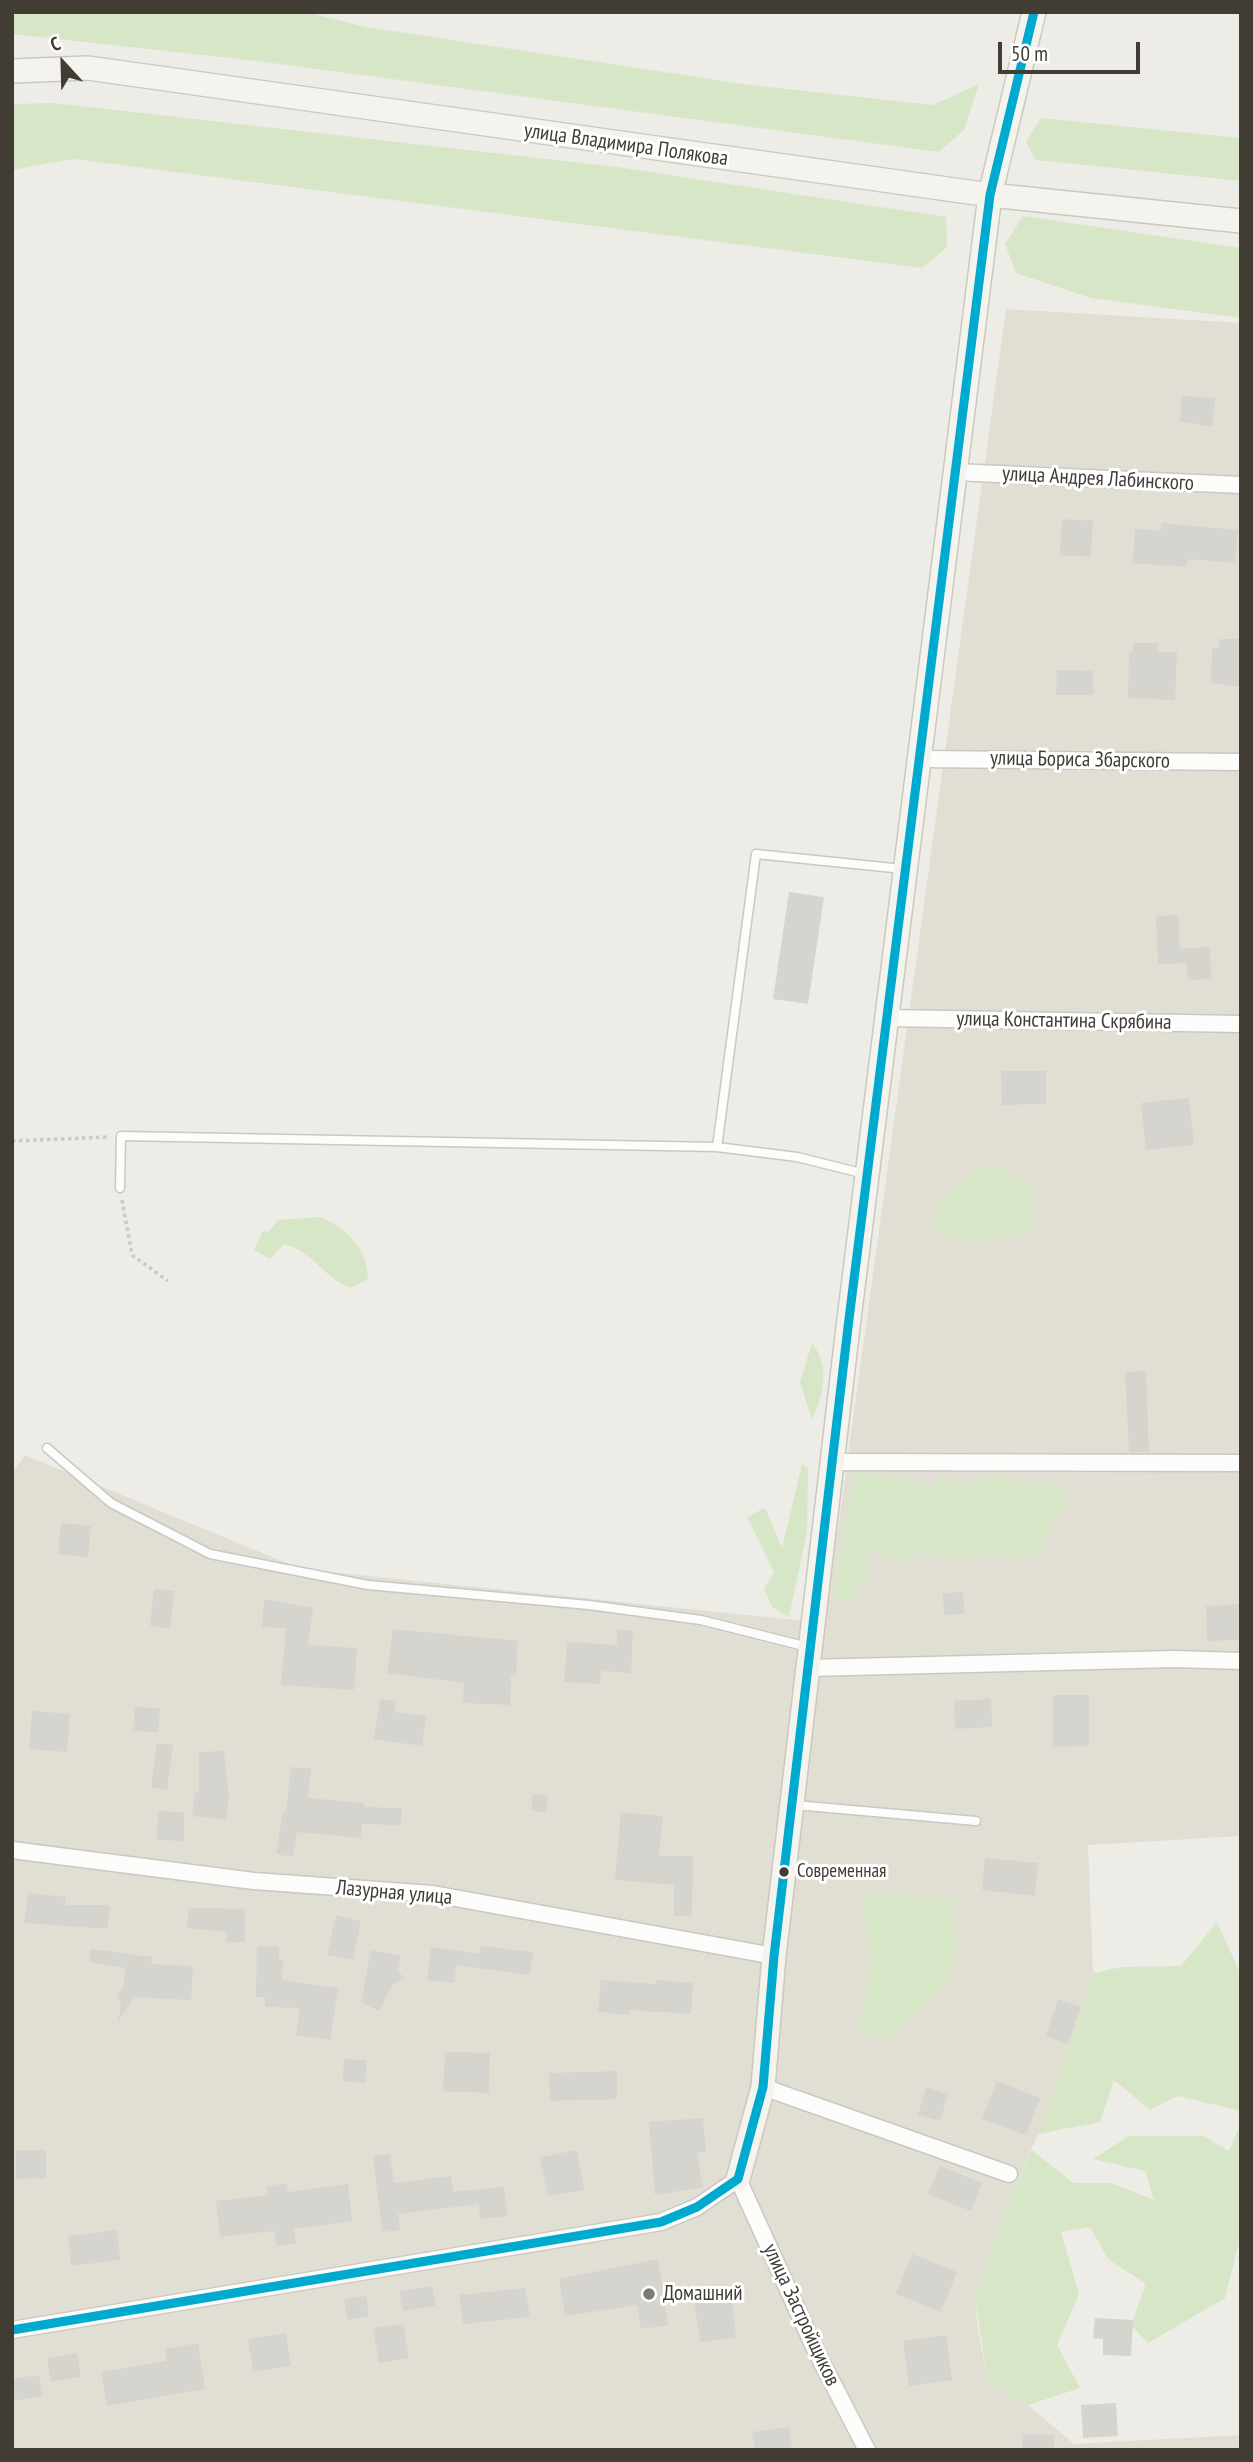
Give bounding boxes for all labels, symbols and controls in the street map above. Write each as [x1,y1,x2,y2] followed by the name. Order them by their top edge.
[28,28,98,98] north arrow
[1001,28,1143,72] scale bar
[47,31,64,56] text: С
[1011,40,1048,67] text: 50 m
[522,118,730,172] street label: улица Владимира Полякова
[1001,461,1195,497] street label: улица Андрея Лабинского
[990,746,1170,774] street label: улица Бориса Збарского
[956,1007,1172,1035] street label: улица Константина Скрябина
[797,1861,886,1883] place label: Современная
[777,1865,791,1879] marker: Современная
[335,1875,453,1911] street label: Лазурная улица
[757,2240,845,2390] street label: улица Застройщиков
[663,2281,742,2307] place label: Домашний
[641,2286,657,2302] marker: Домашний

